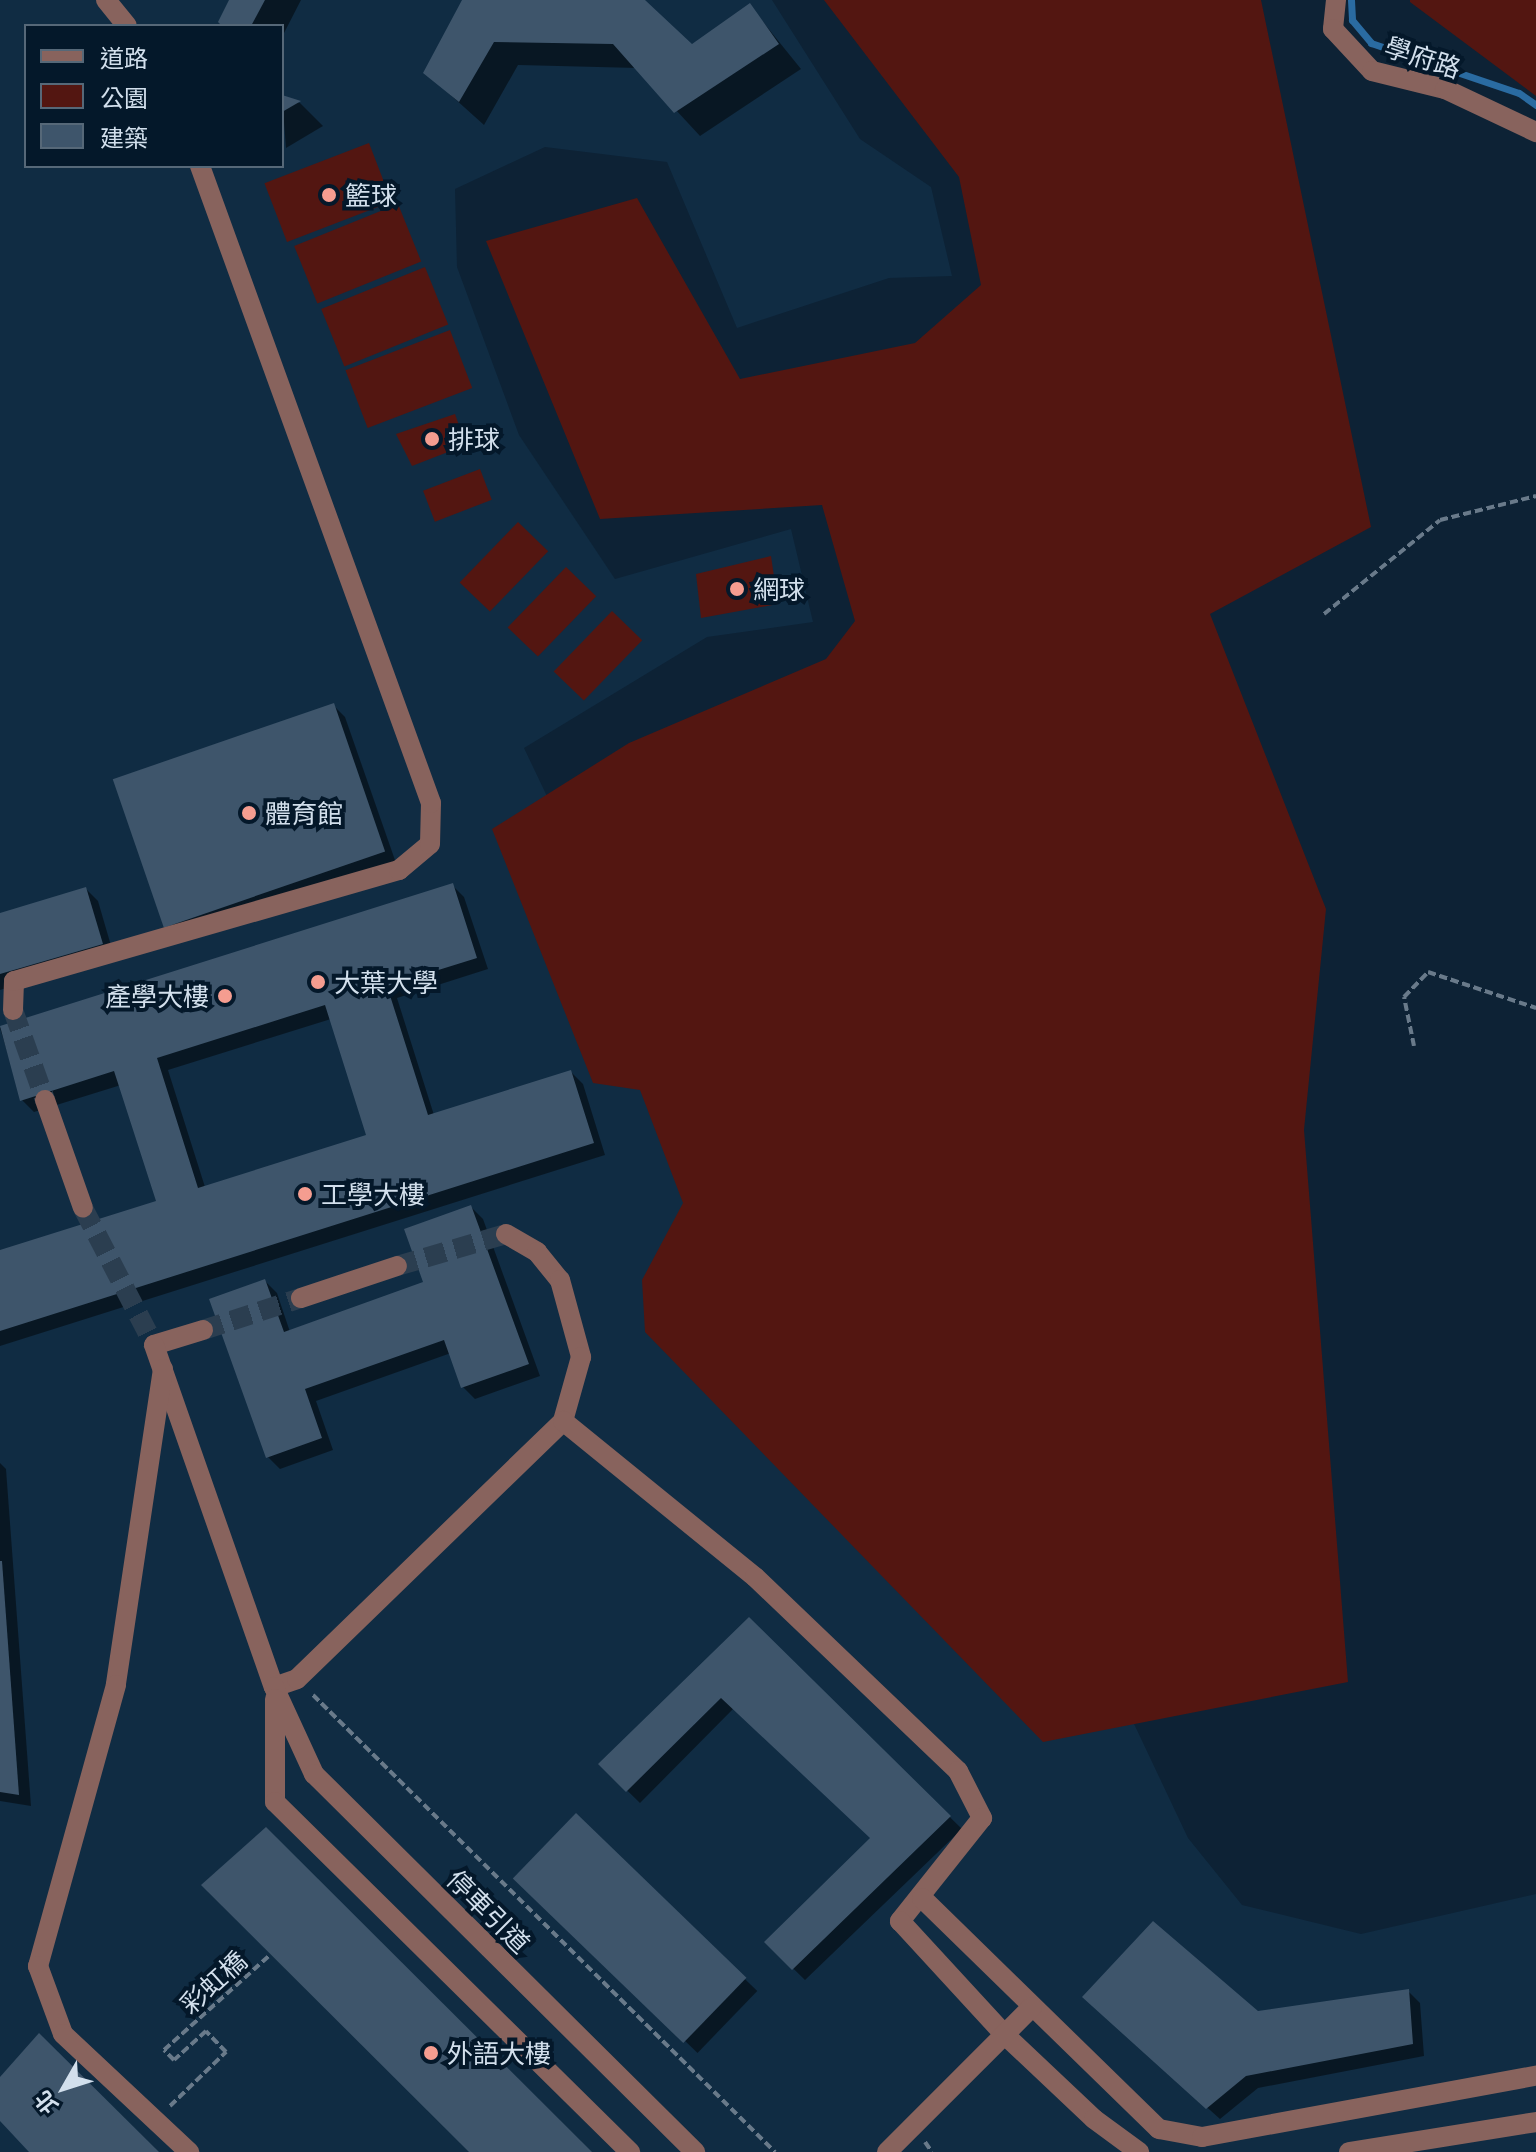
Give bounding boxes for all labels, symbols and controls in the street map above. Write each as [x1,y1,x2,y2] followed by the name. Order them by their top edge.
[24,24,284,168] legend
[1381,30,1465,84] street label: 學府路
[100,43,148,72] text: 道路
[100,83,148,112] text: 公園
[100,123,148,152] text: 建築
[345,179,397,211] place label: 籃球
[320,186,338,204] marker: 籃球
[448,423,500,455] place label: 排球
[423,430,441,448] marker: 排球
[753,573,805,605] place label: 網球
[728,580,746,598] marker: 網球
[265,797,343,829] place label: 體育館
[240,804,258,822] marker: 體育館
[334,966,438,998] place label: 大葉大學
[309,973,327,991] marker: 大葉大學
[105,980,209,1012] place label: 產學大樓
[216,987,234,1005] marker: 產學大樓
[321,1178,425,1210] place label: 工學大樓
[296,1185,314,1203] marker: 工學大樓
[441,1863,537,1959] street label: 停車引道
[174,1944,252,2020] street label: 彩虹橋
[447,2037,551,2069] place label: 外語大樓
[422,2044,440,2062] marker: 外語大樓
[24,2048,104,2128] north arrow
[28,2086,62,2120] text: 北

